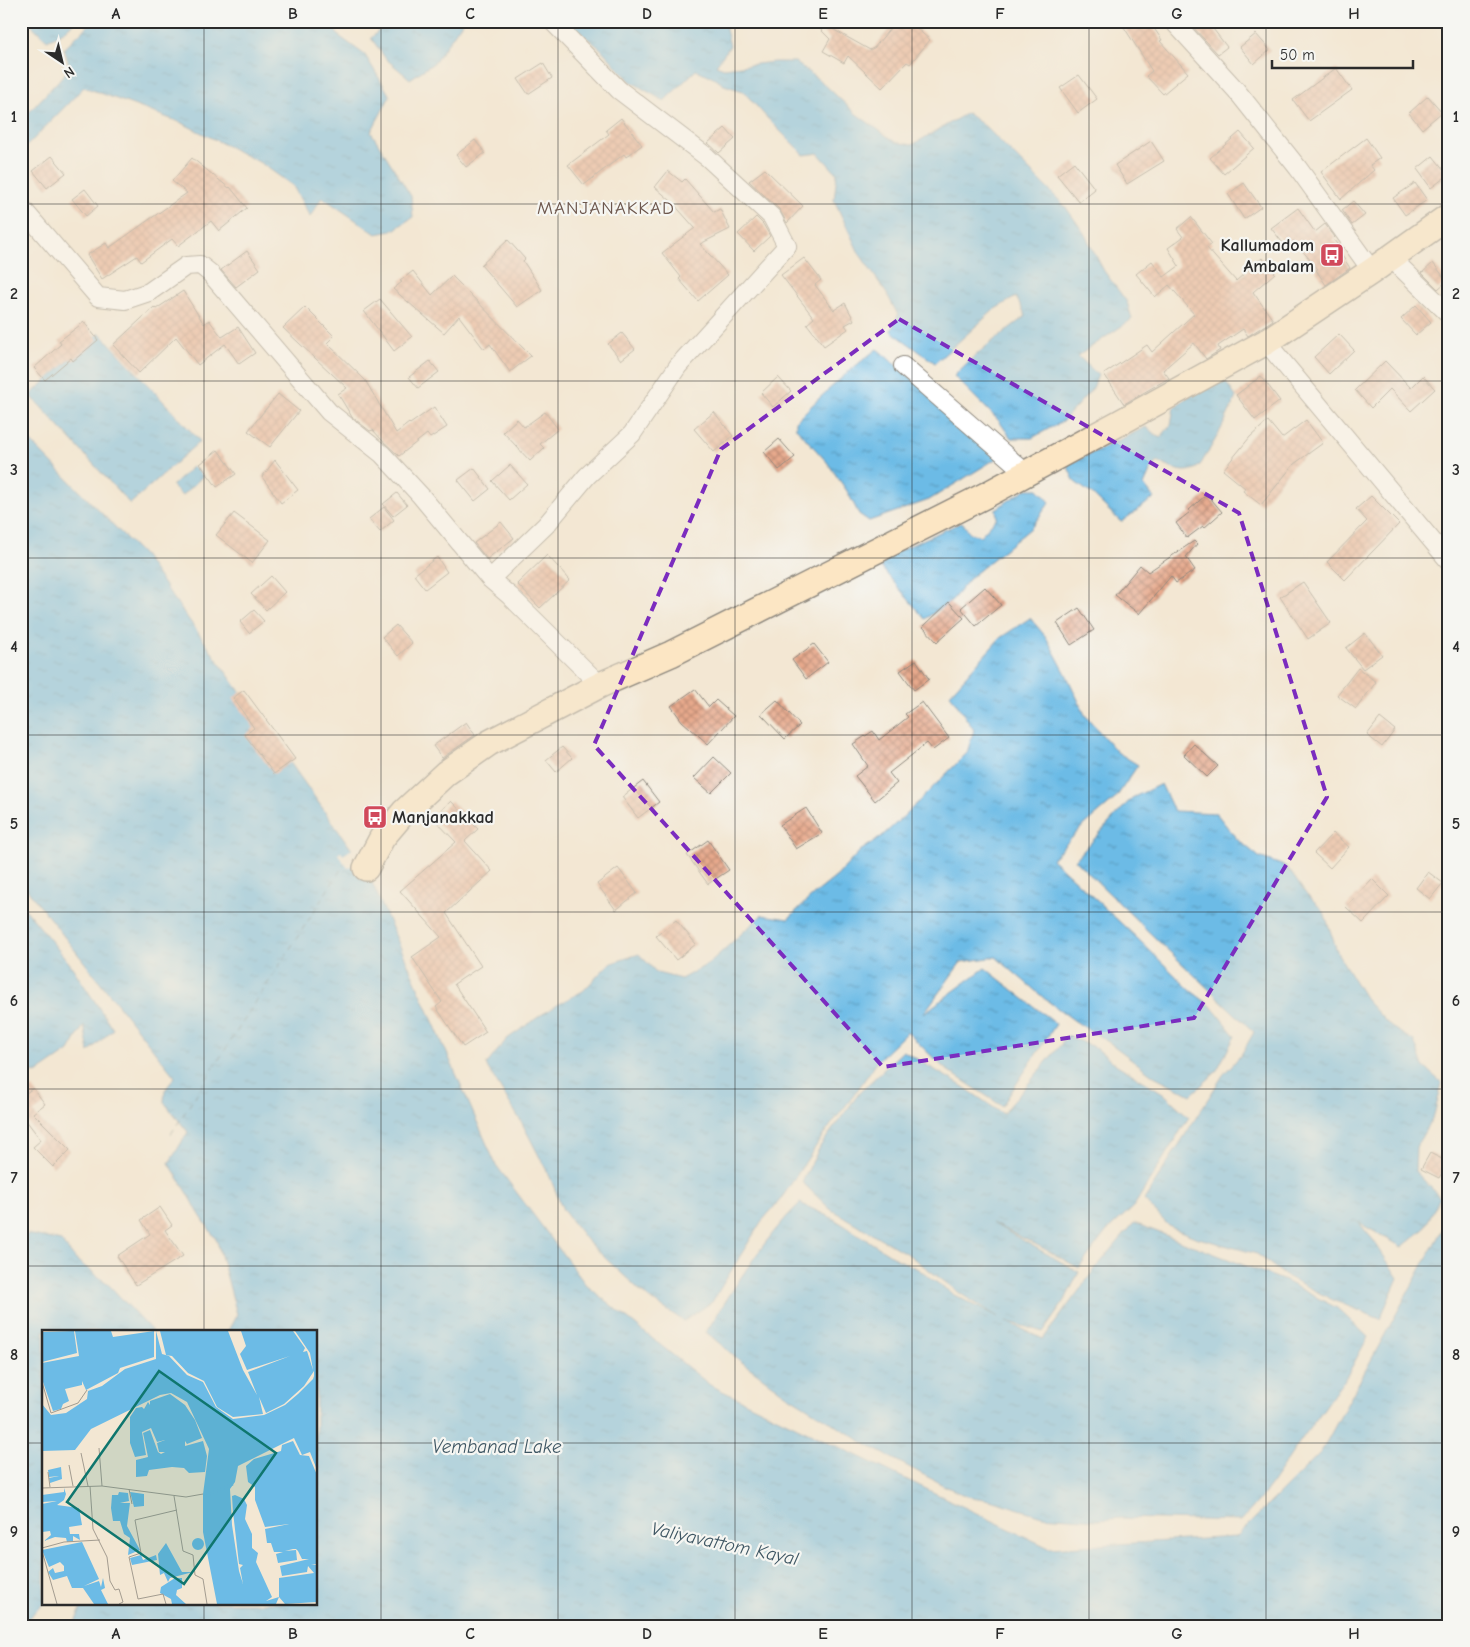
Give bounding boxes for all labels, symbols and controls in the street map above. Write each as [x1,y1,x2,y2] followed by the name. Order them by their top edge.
[112,5,121,23] text: A
[288,5,298,23] text: B
[465,5,475,23] text: C
[642,5,652,23] text: D
[818,5,828,23] text: E
[995,5,1005,23] text: F
[1171,5,1183,23] text: G
[1348,5,1360,23] text: H
[38,38,88,88] north arrow
[1272,38,1414,70] scale bar
[1280,46,1315,64] text: 50 m
[61,63,78,82] text: N
[11,108,17,126] text: 1
[1453,108,1459,126] text: 1
[537,197,675,219] district label: MANJANAKKAD
[1220,235,1314,277] place label: Kallumadom Ambalam
[1319,242,1345,268] bus stop icon: Kallumadom Ambalam
[10,285,18,303] text: 2
[1452,285,1460,303] text: 2
[10,461,18,479] text: 3
[1452,461,1460,479] text: 3
[10,638,18,656] text: 4
[1452,638,1460,656] text: 4
[362,804,388,830] bus stop icon: Manjanakkad
[392,807,494,828] place label: Manjanakkad
[10,815,18,833] text: 5
[1452,815,1460,833] text: 5
[10,992,18,1010] text: 6
[1452,992,1460,1010] text: 6
[10,1169,18,1187] text: 7
[1452,1169,1460,1187] text: 7
[42,1330,318,1604] inset map
[10,1346,18,1364] text: 8
[1452,1346,1460,1364] text: 8
[432,1436,562,1458] water label: Vembanad Lake
[649,1518,801,1571] water label: Valiyavattom Kayal
[10,1523,18,1541] text: 9
[1452,1523,1460,1541] text: 9
[112,1625,121,1643] text: A
[288,1625,298,1643] text: B
[465,1625,475,1643] text: C
[642,1625,652,1643] text: D
[818,1625,828,1643] text: E
[995,1625,1005,1643] text: F
[1171,1625,1183,1643] text: G
[1348,1625,1360,1643] text: H

